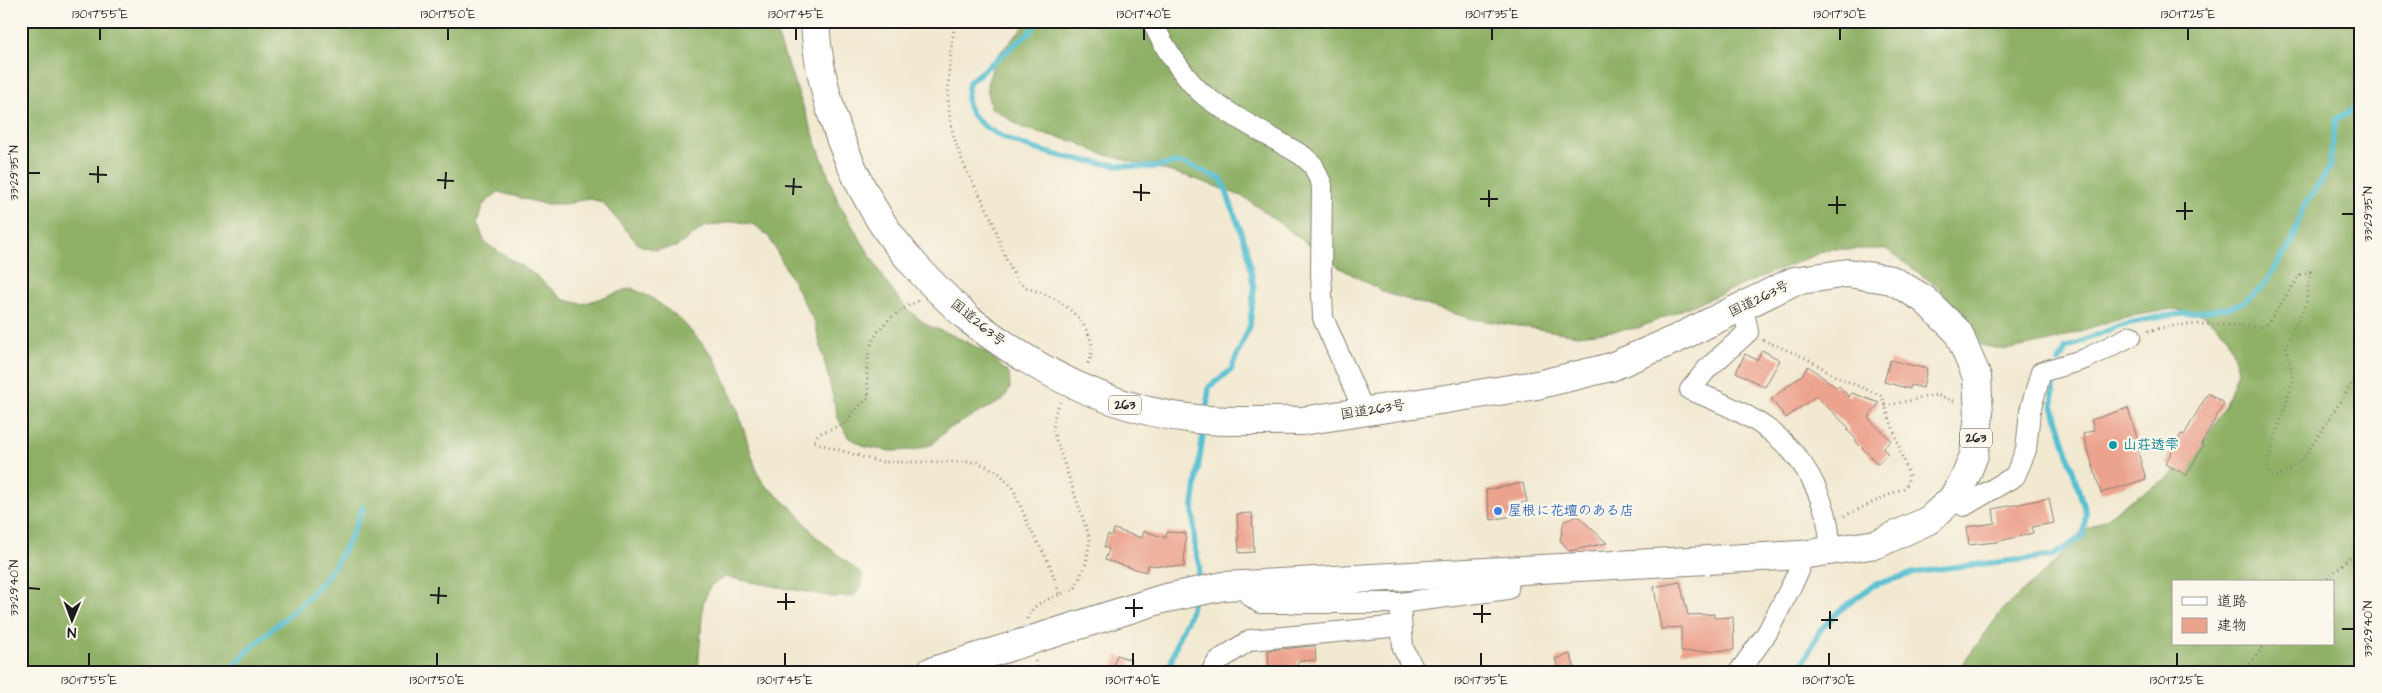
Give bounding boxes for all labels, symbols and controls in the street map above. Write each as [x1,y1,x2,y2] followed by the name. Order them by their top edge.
[72,6,128,23] text: 130°17'55"E
[421,6,475,23] text: 130°17'50"E
[768,6,824,23] text: 130°17'45"E
[1117,6,1171,23] text: 130°17'40"E
[1465,6,1519,23] text: 130°17'35"E
[1814,6,1866,23] text: 130°17'30"E
[2161,6,2215,23] text: 130°17'25"E
[6,145,23,201] text: 33°29'35"N
[2360,186,2377,242] text: 33°29'35"N
[1725,276,1793,322] street label: 国道263号
[946,294,1010,352] street label: 国道263号
[1339,395,1407,425] street label: 国道263号
[1109,396,1141,414] road number: 263
[1960,428,1992,448] road number: 263
[2123,435,2179,455] place label: 山荘透雫
[2107,439,2119,451] marker: 山荘透雫
[1508,501,1634,521] place label: 屋根に花壇のある店
[1492,505,1504,517] marker: 屋根に花壇のある店
[6,559,23,616] text: 33°29'40"N
[2172,580,2334,646] legend
[2217,591,2247,612] text: 道路
[48,596,98,646] north arrow
[2360,600,2377,657] text: 33°29'40"N
[2217,615,2247,636] text: 建物
[67,622,76,642] text: N
[61,672,117,689] text: 130°17'55"E
[410,672,464,689] text: 130°17'50"E
[757,672,813,689] text: 130°17'45"E
[1106,672,1160,689] text: 130°17'40"E
[1454,672,1508,689] text: 130°17'35"E
[1803,672,1855,689] text: 130°17'30"E
[2150,672,2204,689] text: 130°17'25"E

